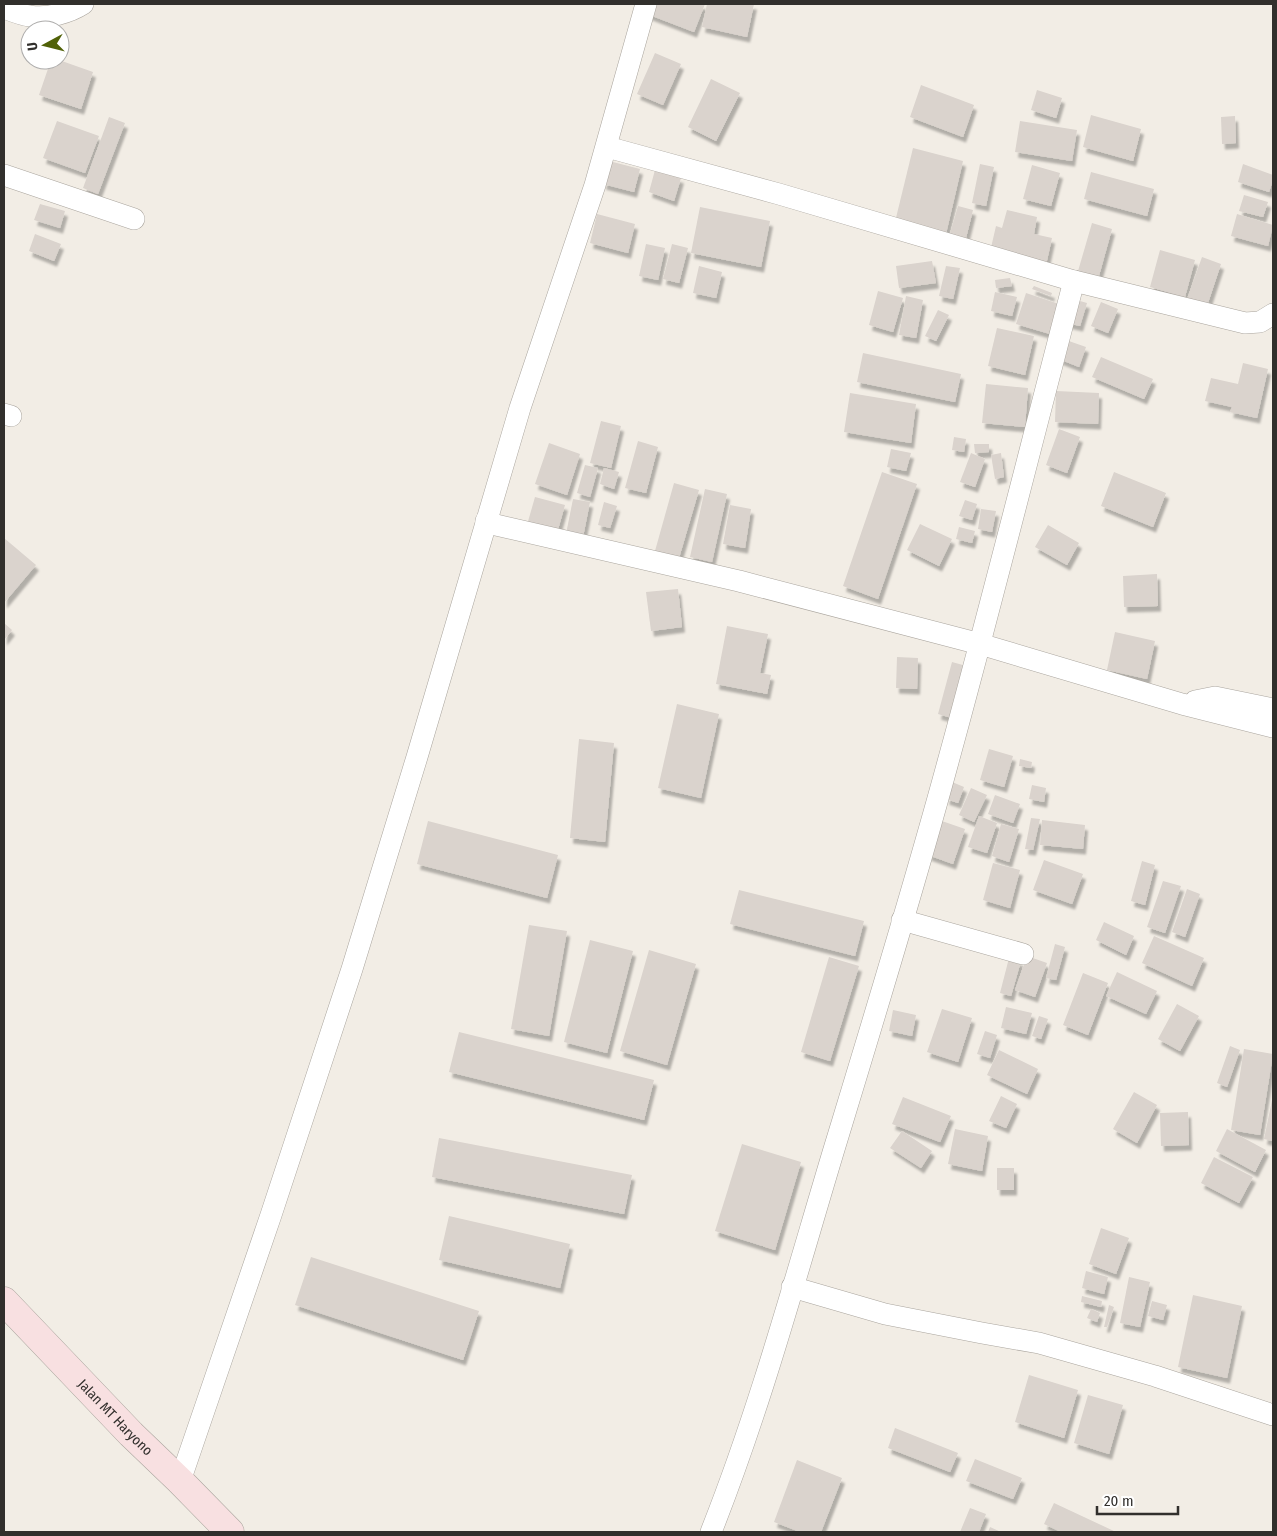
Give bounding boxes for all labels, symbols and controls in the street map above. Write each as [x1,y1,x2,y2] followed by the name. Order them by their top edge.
[20,20,70,70] north arrow
[24,41,42,52] text: U
[75,1375,156,1459] street label: Jalan MT Haryono
[1097,1484,1178,1516] scale bar
[1104,1492,1134,1510] text: 20 m

